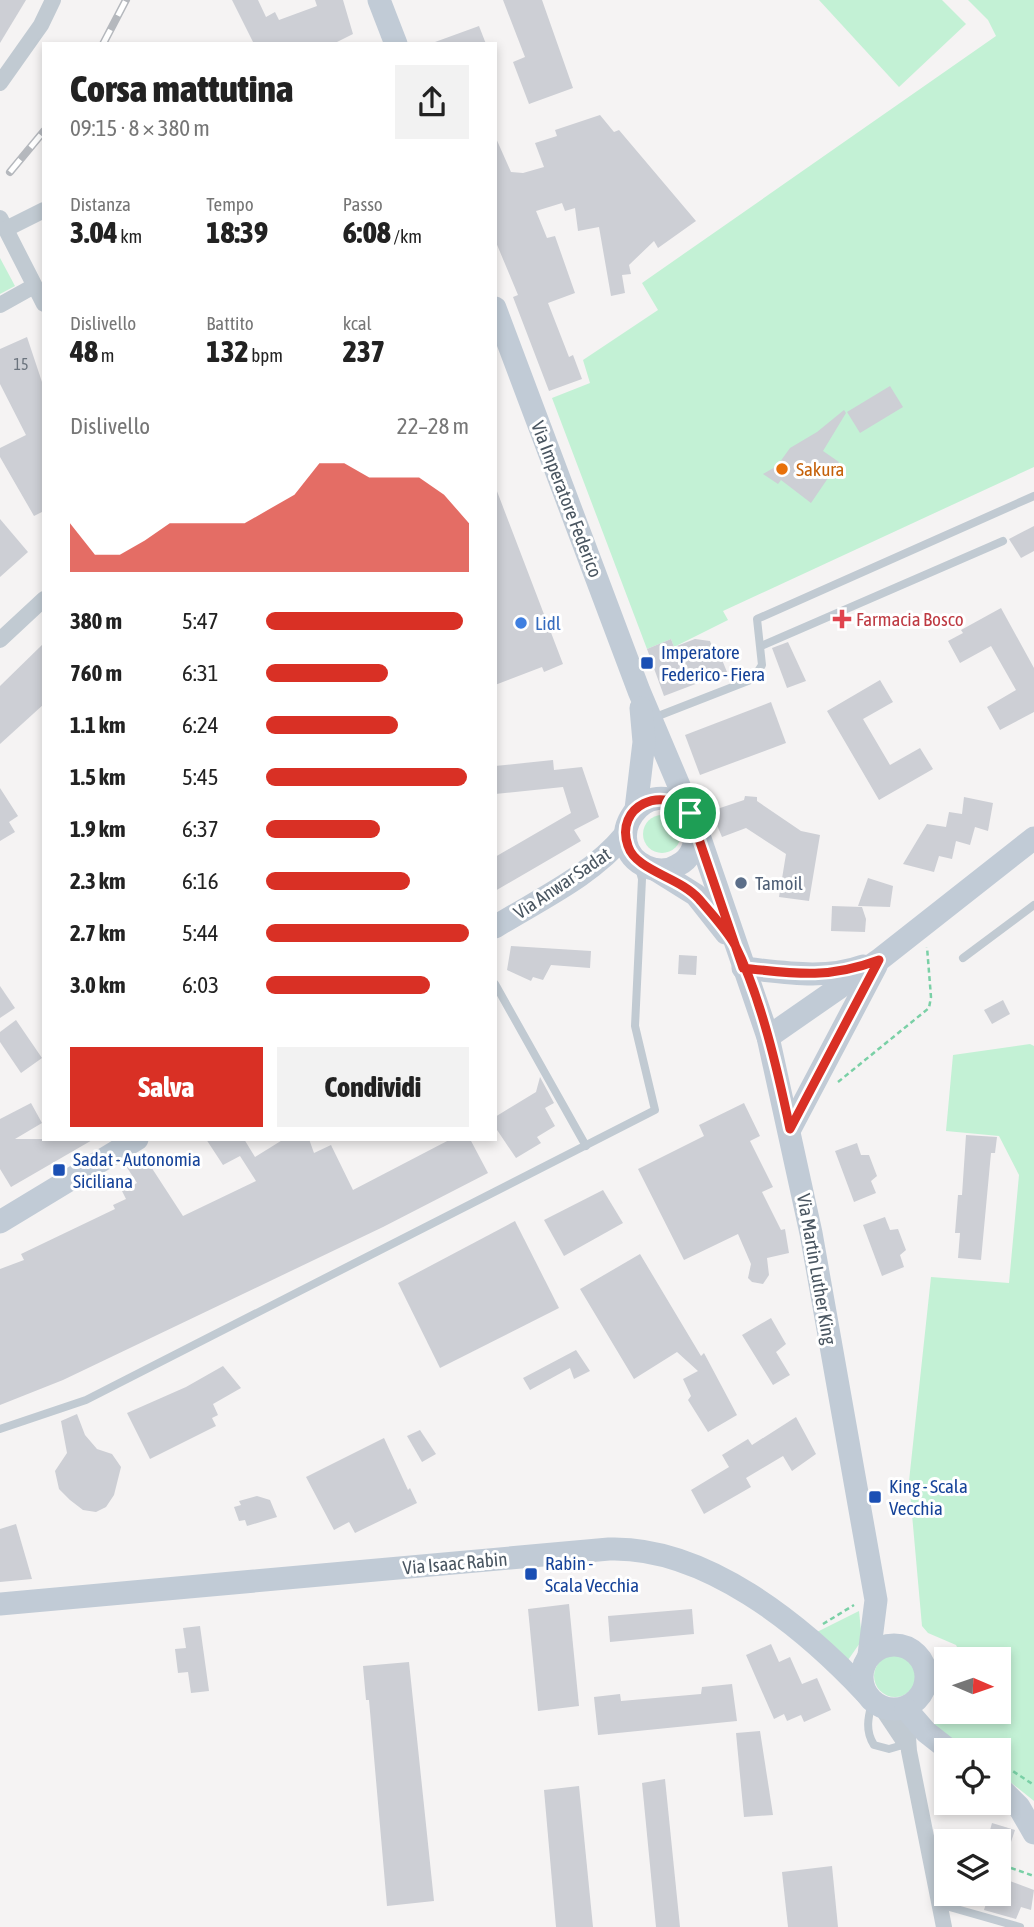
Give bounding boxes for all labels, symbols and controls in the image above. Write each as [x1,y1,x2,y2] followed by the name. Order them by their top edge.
[395,65,469,139] button: share
[70,67,294,110] text: Corsa mattutina
[70,115,210,141] text: 09:15 · 8 × 380 m
[70,193,131,215] text: Distanza
[206,193,254,215] text: Tempo
[343,193,383,215] text: Passo
[70,215,118,249] text: 3.04
[206,215,268,249] text: 18:39
[343,215,391,249] text: 6:08
[118,225,142,247] text: km
[391,225,422,247] text: /km
[70,312,136,334] text: Dislivello
[206,312,254,334] text: Battito
[343,312,372,334] text: kcal
[70,334,98,368] text: 48
[206,334,249,368] text: 132
[343,334,385,368] text: 237
[98,344,115,366] text: m
[249,344,283,366] text: bpm
[13,355,29,373] house number: 15
[70,413,150,439] text: Dislivello
[397,413,469,439] text: 22–28 m
[527,418,607,580] street label: Via Imperatore Federico
[796,458,844,480] place label: Sakura
[774,461,790,477] marker: Sakura
[70,608,122,634] text: 380 m
[182,608,219,634] text: 5:47
[856,608,964,630] place label: Farmacia Bosco
[834,611,850,627] marker: Farmacia Bosco
[535,612,561,634] place label: Lidl
[513,615,529,631] marker: Lidl
[661,641,765,685] place label: Imperatore Federico - Fiera
[639,655,655,671] marker: Imperatore Federico - Fiera
[70,660,122,686] text: 760 m
[182,660,219,686] text: 6:31
[70,712,126,738] text: 1.1 km
[182,712,219,738] text: 6:24
[70,764,126,790] text: 1.5 km
[182,764,219,790] text: 5:45
[660,783,720,843] pin
[671,794,709,832] icon: arrive
[70,816,126,842] text: 1.9 km
[182,816,219,842] text: 6:37
[509,843,615,923] street label: Via Anwar Sadat
[70,868,126,894] text: 2.3 km
[182,868,219,894] text: 6:16
[755,872,803,894] place label: Tamoil
[733,875,749,891] marker: Tamoil
[70,920,126,946] text: 2.7 km
[182,920,219,946] text: 5:44
[70,972,126,998] text: 3.0 km
[182,972,219,998] text: 6:03
[70,1047,263,1127] button: Salva
[277,1047,469,1127] button: Condividi
[73,1148,201,1192] place label: Sadat - Autonomia Siciliana
[51,1162,67,1178] marker: Sadat - Autonomia Siciliana
[793,1192,841,1347] street label: Via Martin Luther King
[889,1475,968,1519] place label: King - Scala Vecchia
[867,1489,883,1505] marker: King - Scala Vecchia
[402,1547,508,1579] street label: Via Isaac Rabin
[545,1552,639,1596] place label: Rabin - Scala Vecchia
[523,1566,539,1582] marker: Rabin - Scala Vecchia
[934,1647,1012,1724] north arrow
[934,1647,1011,1906] map controls
[934,1738,1011,1815] button: locate
[934,1829,1011,1906] button: layers

